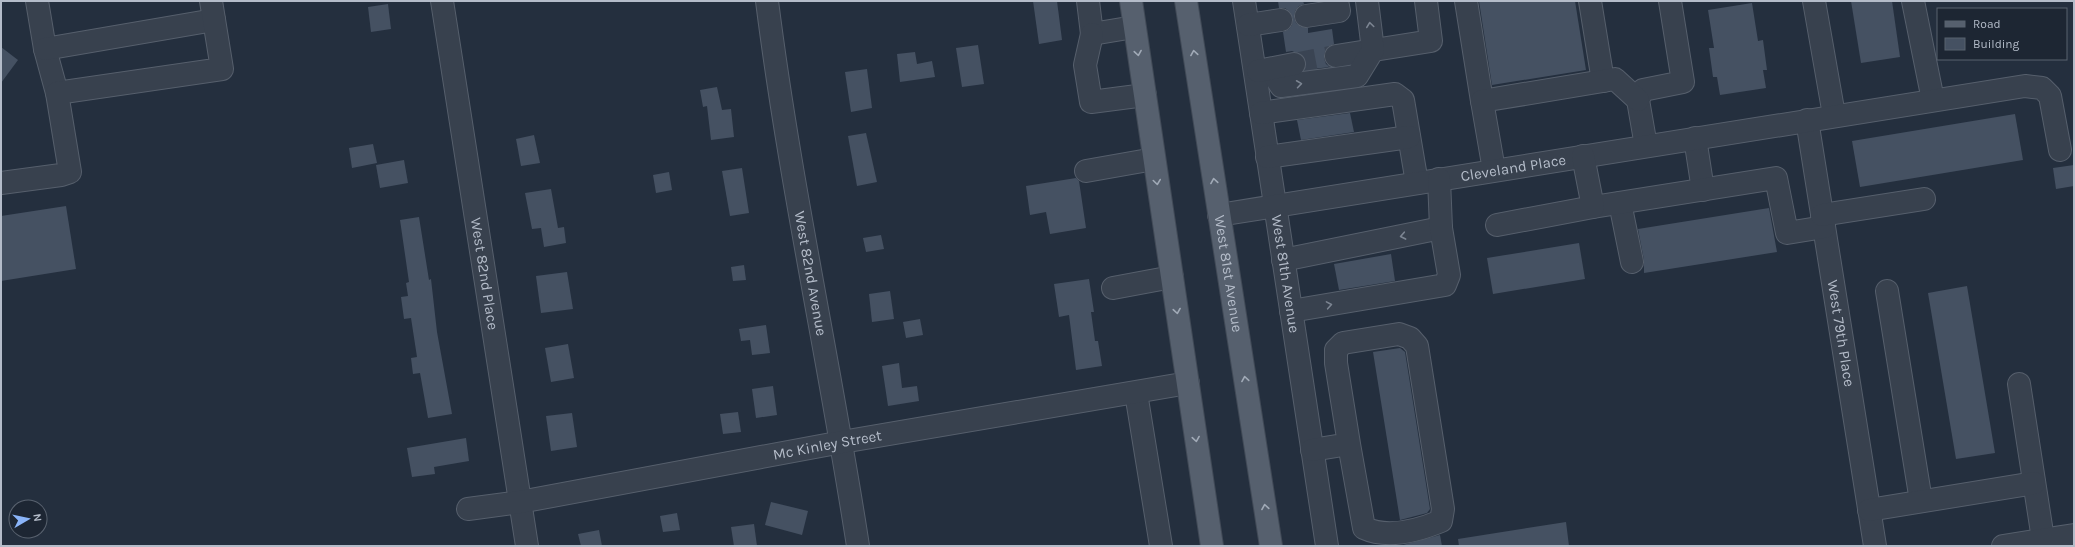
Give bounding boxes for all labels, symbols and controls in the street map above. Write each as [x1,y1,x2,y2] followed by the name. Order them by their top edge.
[1937,8,2067,60] legend
[1973,17,2001,31] text: Road
[1366,22,1375,28] one-way arrow
[1973,37,2020,51] text: Building
[1133,50,1142,56] one-way arrow
[1190,50,1199,56] one-way arrow
[1296,80,1302,89] one-way arrow
[1459,151,1567,185] street label: Cleveland Place
[1210,178,1219,184] one-way arrow
[1153,179,1161,185] one-way arrow
[791,210,831,337] street label: West 82nd Avenue
[1268,213,1303,334] street label: West 81th Avenue
[1211,214,1247,334] street label: West 81st Avenue
[467,216,502,331] street label: West 82nd Place
[1399,231,1406,239] one-way arrow
[1824,279,1858,388] street label: West 79th Place
[1326,301,1333,310] one-way arrow
[1172,307,1181,314] one-way arrow
[1241,376,1250,382] one-way arrow
[771,426,883,464] street label: Mc Kinley Street
[1191,436,1200,442] one-way arrow
[8,499,48,539] north arrow
[1261,504,1270,511] one-way arrow
[30,513,44,522] text: N

